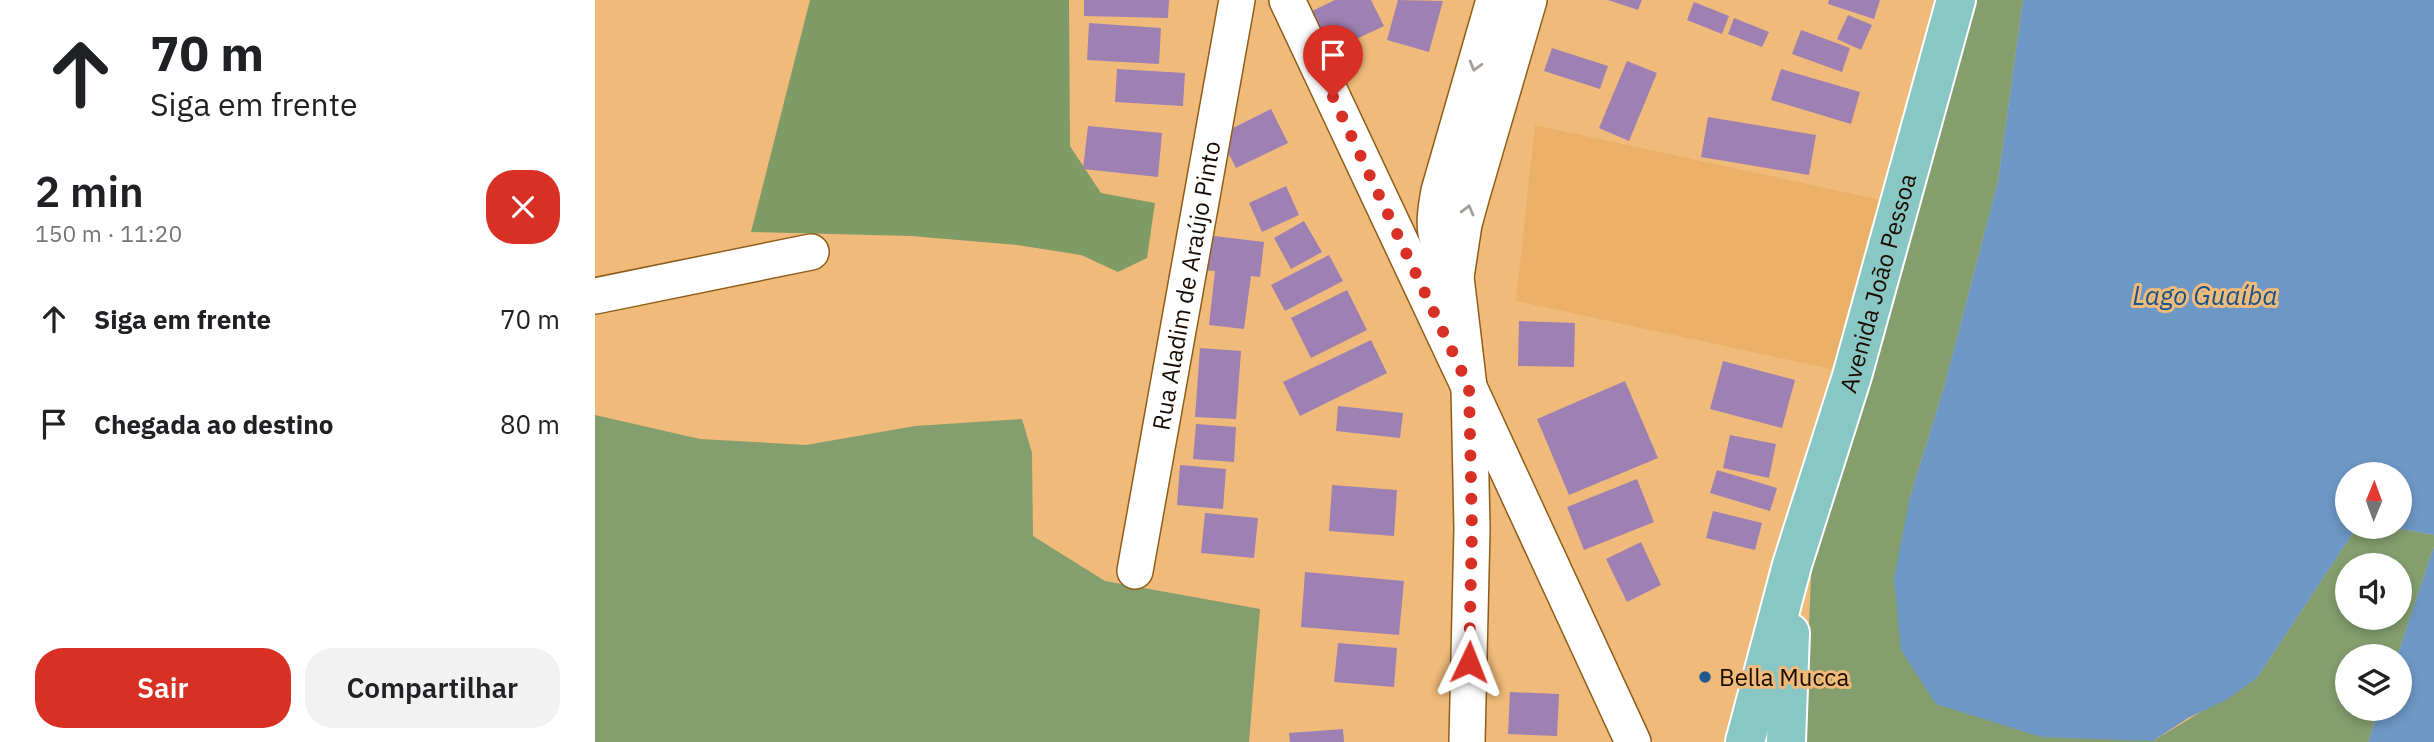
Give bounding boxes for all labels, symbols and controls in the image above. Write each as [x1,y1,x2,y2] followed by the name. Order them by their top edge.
[150,21,264,84] text: 70 m
[1303,25,1363,97] pin
[35,28,126,119] icon: ahead
[1314,36,1352,74] icon: arrive
[1469,59,1484,71] one-way arrow
[150,83,357,125] text: Siga em frente
[1144,138,1228,433] street label: Rua Aladim de Araújo Pinto
[35,164,144,219] text: 2 min
[1832,169,1923,397] street label: Avenida João Pessoa
[486,170,560,244] button: close
[1460,204,1474,216] one-way arrow
[35,218,182,248] text: 150 m · 11:20
[2133,278,2277,312] water label: Lago Guaíba
[35,300,73,338] icon: ahead
[94,302,271,336] text: Siga em frente
[500,302,560,336] text: 70 m
[35,405,73,443] icon: arrive
[94,407,333,441] text: Chegada ao destino
[500,407,560,441] text: 80 m
[2335,462,2411,539] north arrow
[2335,462,2412,721] map controls
[2335,553,2412,630] button: sound
[1432,625,1506,699] position arrow
[2335,644,2412,721] button: layers
[35,648,291,728] button: Sair
[305,648,560,728] button: Compartilhar
[1719,661,1849,693] place label: Bella Mucca
[1697,669,1713,685] marker: Bella Mucca

